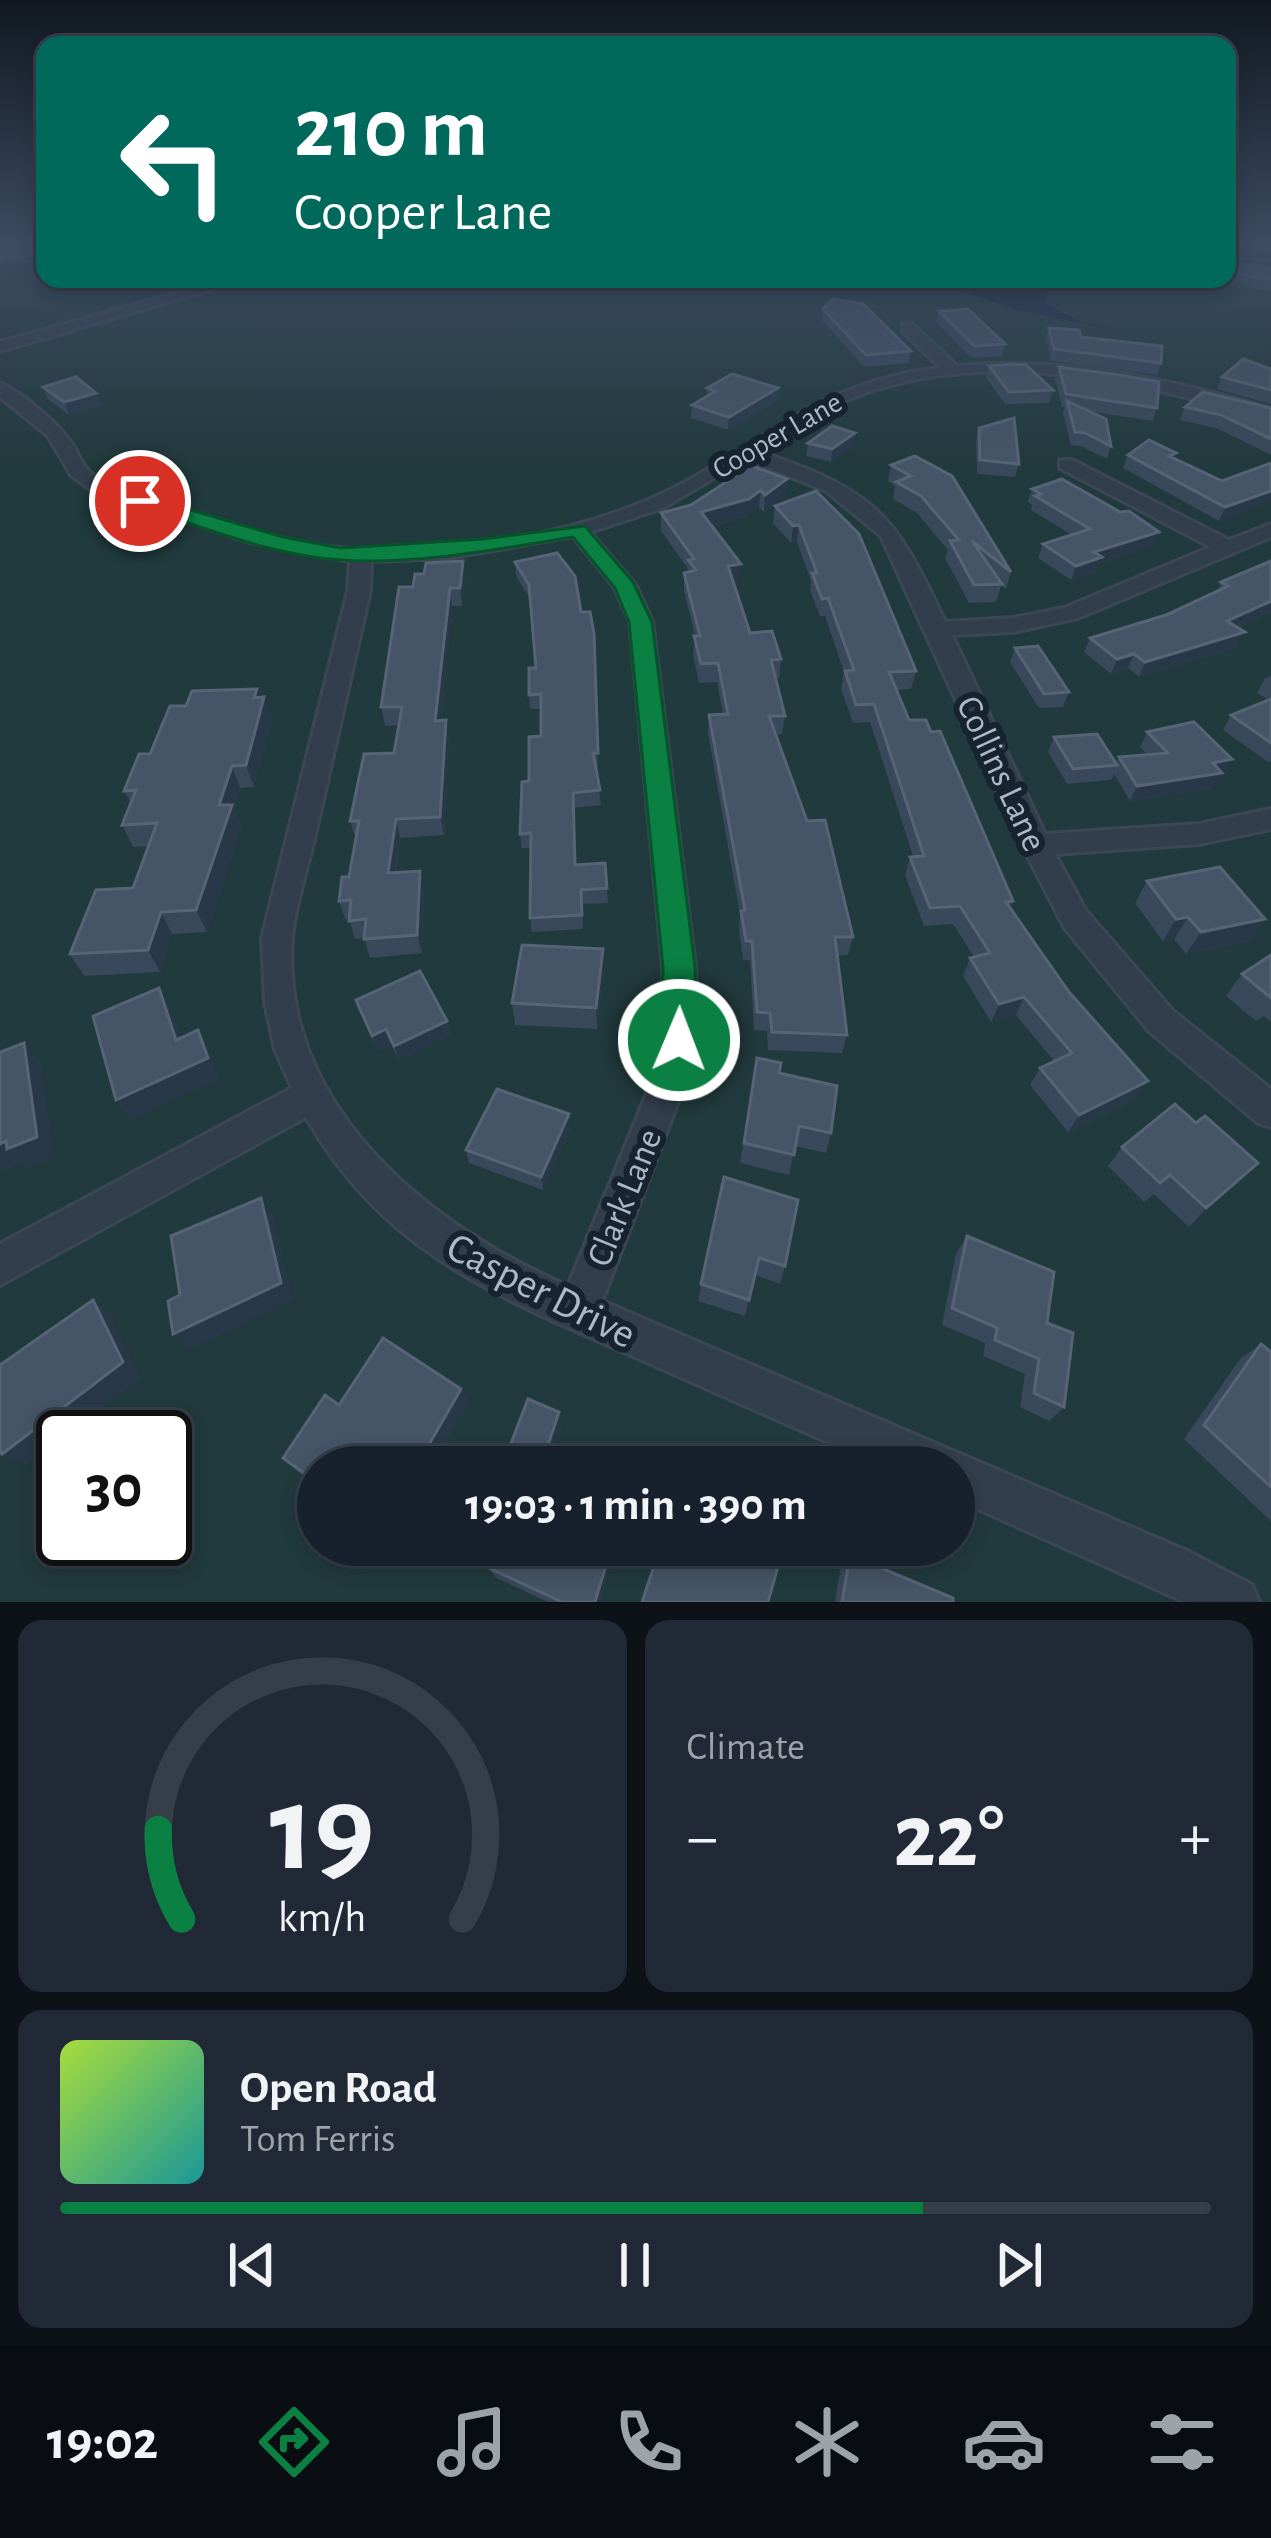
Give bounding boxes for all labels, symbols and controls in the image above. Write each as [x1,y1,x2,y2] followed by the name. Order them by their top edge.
[96,84,252,240] icon: left
[294,88,488,172] text: 210 m
[294,186,552,240] text: Cooper Lane
[708,387,847,485] street label: Cooper Lane
[89,450,191,552] pin
[107,468,173,534] icon: arrive
[950,691,1053,857] street label: Collins Lane
[616,977,742,1103] position arrow
[581,1124,669,1271] street label: Clark Lane
[440,1225,642,1356] street label: Casper Drive
[36,1410,192,1566] speed limit sign: 30
[465,1483,807,1528] text: 19:03 · 1 min · 390 m
[687,1728,805,1767] text: Climate
[270,1768,375,1893] text: 19
[893,1793,1004,1883] text: 22°
[687,1805,718,1871] text: −
[1179,1805,1211,1871] text: +
[278,1897,366,1940] text: km/h
[240,2066,437,2111] text: Open Road
[240,2120,396,2159] text: Tom Ferris
[219,2232,285,2298] icon: previous
[602,2232,668,2298] icon: pause
[986,2232,1052,2298] icon: next
[252,2400,336,2484] icon: directions
[430,2400,514,2484] icon: music
[607,2400,691,2484] icon: phone
[785,2400,869,2484] icon: climate
[962,2400,1046,2484] icon: car
[1140,2400,1224,2484] icon: filters
[47,2415,158,2469] text: 19:02

